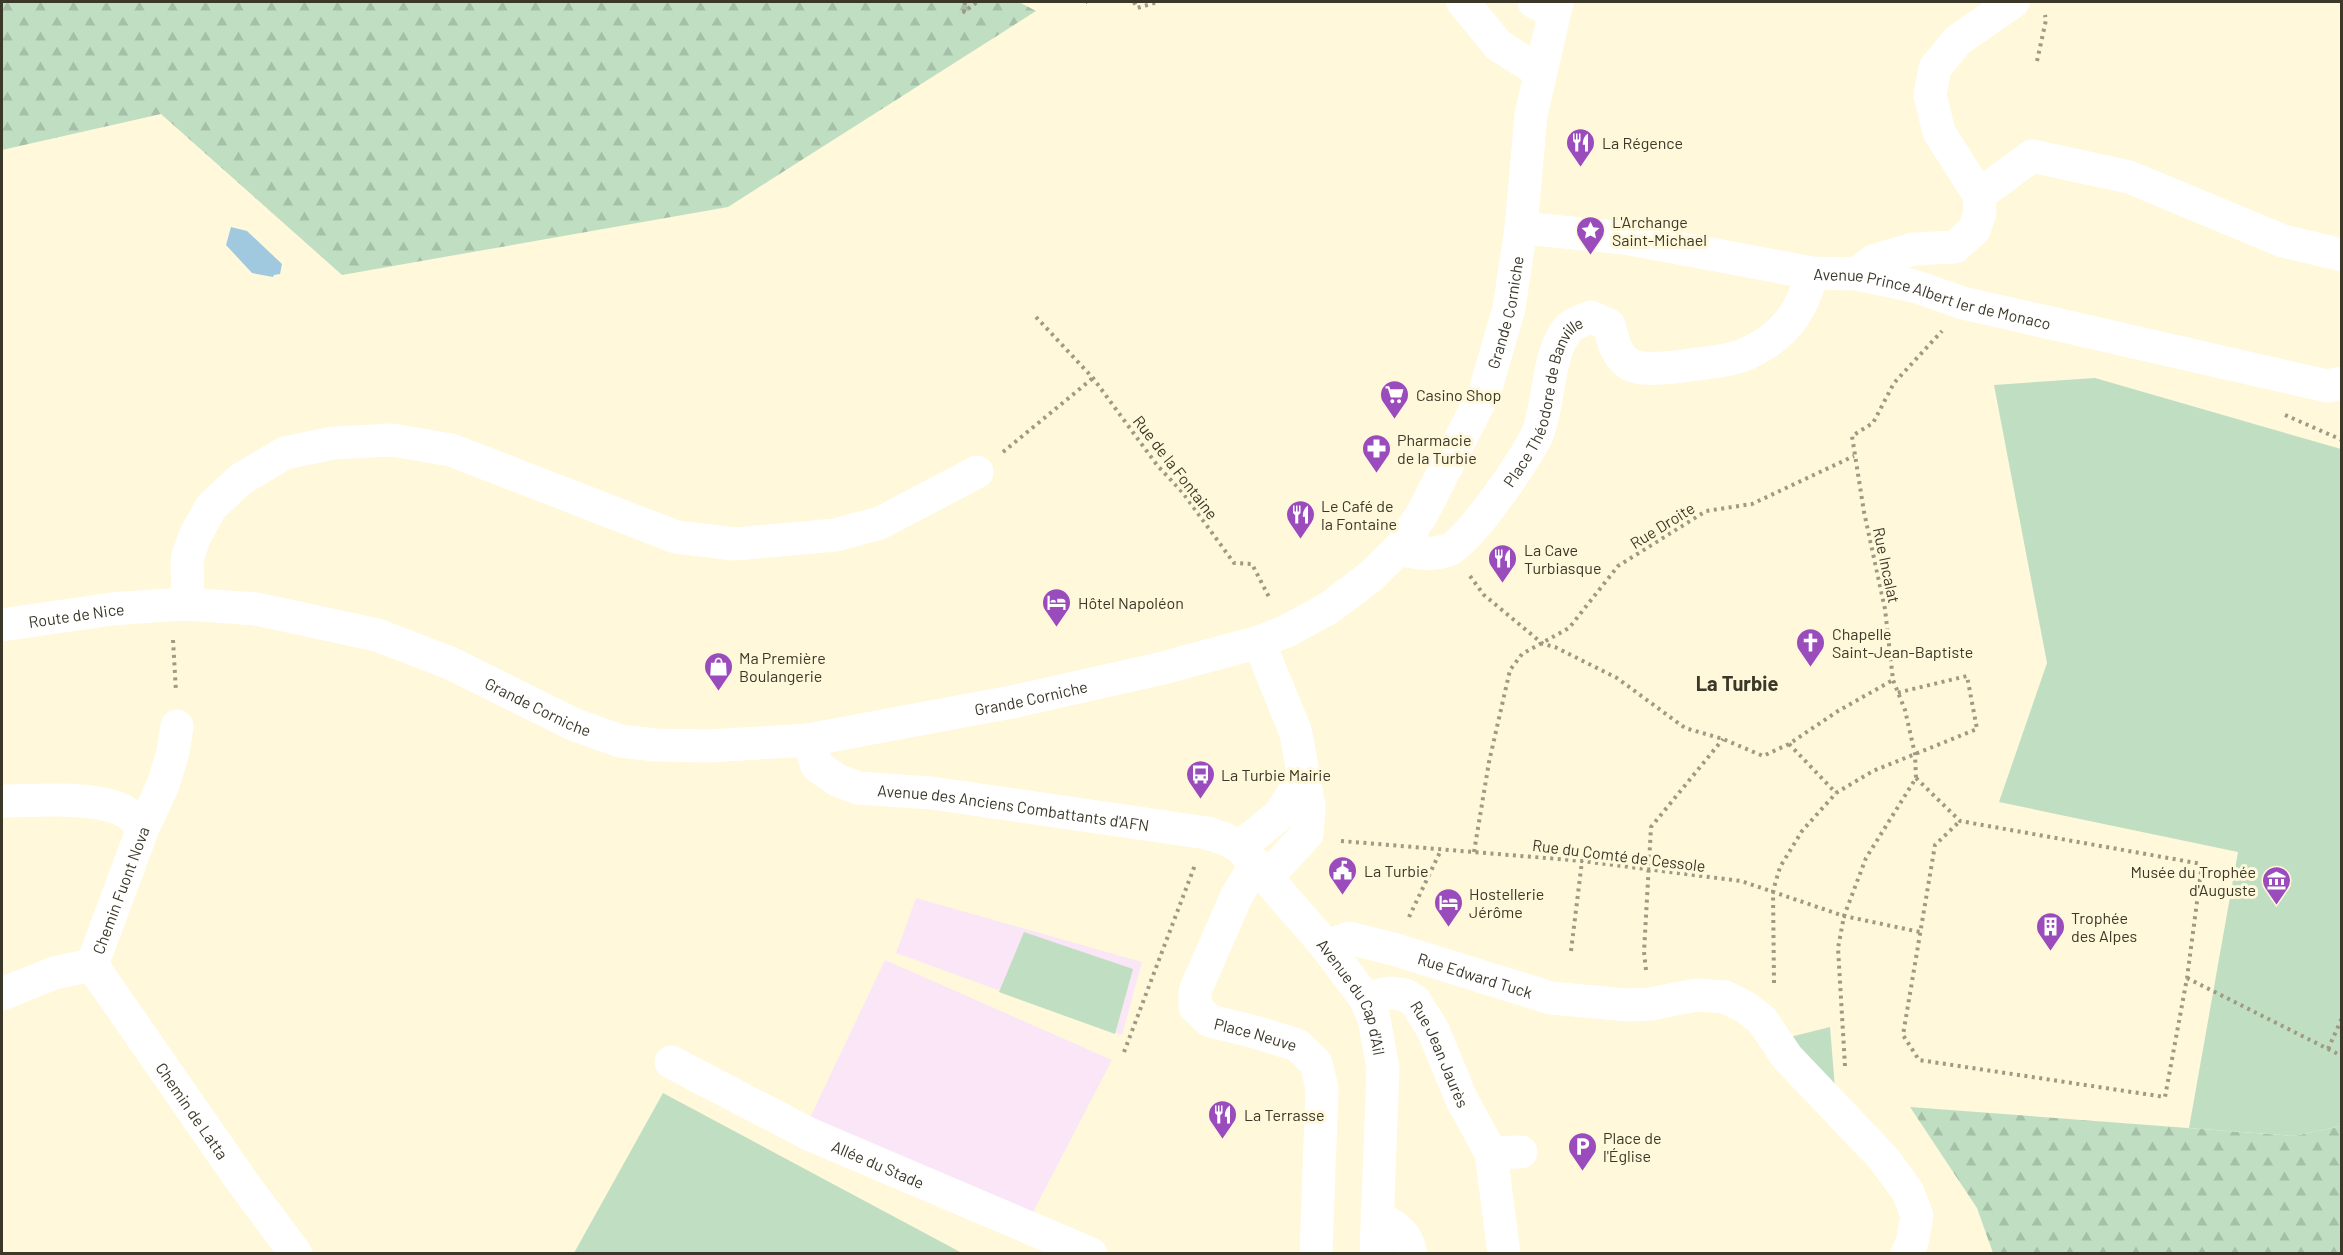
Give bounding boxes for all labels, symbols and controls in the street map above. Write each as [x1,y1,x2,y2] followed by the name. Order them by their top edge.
[1565,126,1597,168] restaurant icon: La Régence
[1602,133,1683,152] place label: La Régence
[1612,212,1707,249] place label: L'Archange Saint-Michael
[1575,214,1607,256] place icon: L'Archange Saint-Michael
[1482,255,1526,371] street label: Grande Corniche
[1813,264,2053,332] street label: Avenue Prince Albert Ier de Monaco
[1498,312,1586,490] street label: Place Théodore de Banville
[1379,378,1411,420] supermarket icon: Casino Shop
[1416,385,1501,404] place label: Casino Shop
[1130,411,1222,523] street label: Rue de la Fontaine
[1397,430,1477,467] place label: Pharmacie de la Turbie
[1360,432,1392,474] pharmacy icon: Pharmacie de la Turbie
[1321,496,1397,533] place label: Le Café de la Fontaine
[1284,498,1316,540] restaurant icon: Le Café de la Fontaine
[1626,498,1698,552] street label: Rue Droite
[1870,525,1904,605] street label: Rue Incalat
[1524,540,1601,577] place label: La Cave Turbiasque
[1487,542,1519,584] restaurant icon: La Cave Turbiasque
[1041,586,1073,628] hotel icon: Hôtel Napoléon
[1078,593,1184,612] place label: Hôtel Napoléon
[27,599,125,631] street label: Route de Nice
[1832,624,1973,661] place label: Chapelle Saint-Jean-Baptiste
[1795,626,1827,668] church icon: Chapelle Saint-Jean-Baptiste
[739,648,826,685] place label: Ma Première Boulangerie
[702,650,734,692] shop icon: Ma Première Boulangerie
[1696,671,1778,695] district label: La Turbie
[482,673,594,739] street label: Grande Corniche
[973,676,1089,718] street label: Grande Corniche
[1184,758,1216,800] bus stop icon: La Turbie Mairie
[1221,765,1331,784] place label: La Turbie Mairie
[877,780,1151,834] street label: Avenue des Anciens Combattants d'AFN
[88,824,152,956] street label: Chemin Fuont Nova
[1531,835,1707,875] street label: Rue du Comté de Cessole
[1327,854,1359,896] public building icon: La Turbie
[1364,861,1429,880] place label: La Turbie
[2130,862,2256,899] place label: Musée du Trophée d'Auguste
[2261,864,2293,906] museum icon: Musée du Trophée d'Auguste
[1469,884,1544,921] place label: Hostellerie Jérôme
[1432,886,1464,928] hotel icon: Hostellerie Jérôme
[2071,908,2137,945] place label: Trophée des Alpes
[2034,910,2066,952] building icon: Trophée des Alpes
[1314,934,1390,1057] street label: Avenue du Cap d'Ail
[1416,948,1535,1001] street label: Rue Edward Tuck
[1407,997,1474,1110] street label: Rue Jean Jaurès
[1212,1013,1299,1054] street label: Place Neuve
[153,1058,233,1163] street label: Chemin de Latta
[1207,1098,1239,1140] restaurant icon: La Terrasse
[1244,1105,1324,1124] place label: La Terrasse
[1603,1128,1662,1165] place label: Place de l'Église
[1566,1130,1598,1172] parking icon: Place de l'Église
[829,1135,927,1192] street label: Allée du Stade

